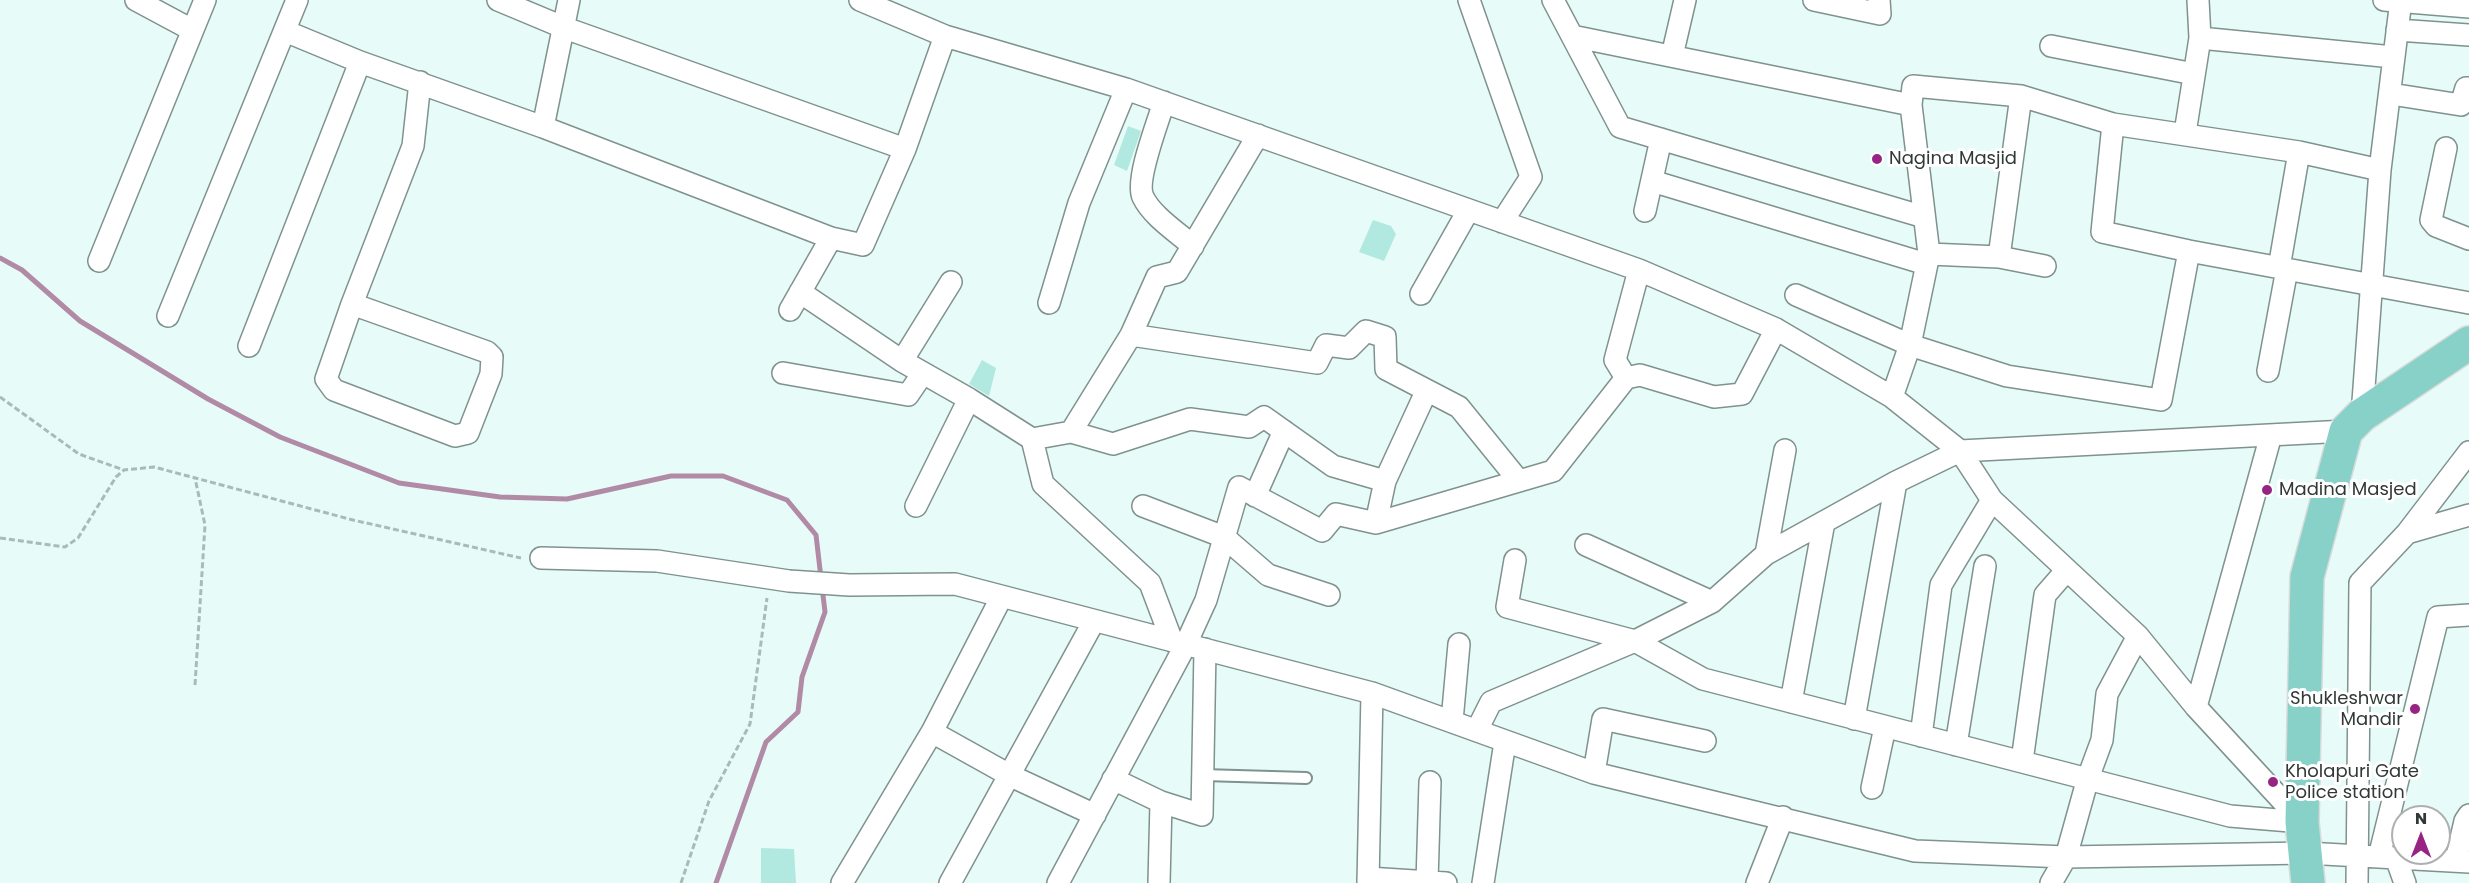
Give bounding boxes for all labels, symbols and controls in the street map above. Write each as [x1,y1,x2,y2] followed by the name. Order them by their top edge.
[1889,148,2017,170] place label: Nagina Masjid
[1870,152,1884,166] marker: Nagina Masjid
[2279,479,2417,501] place label: Madina Masjed
[2260,483,2274,497] marker: Madina Masjed
[2290,688,2403,730] place label: Shukleshwar Mandir
[2408,702,2422,716] marker: Shukleshwar Mandir
[2285,761,2419,804] place label: Kholapuri Gate Police station
[2266,775,2280,789] marker: Kholapuri Gate Police station
[2391,805,2451,865] north arrow
[2415,807,2427,830] text: N

